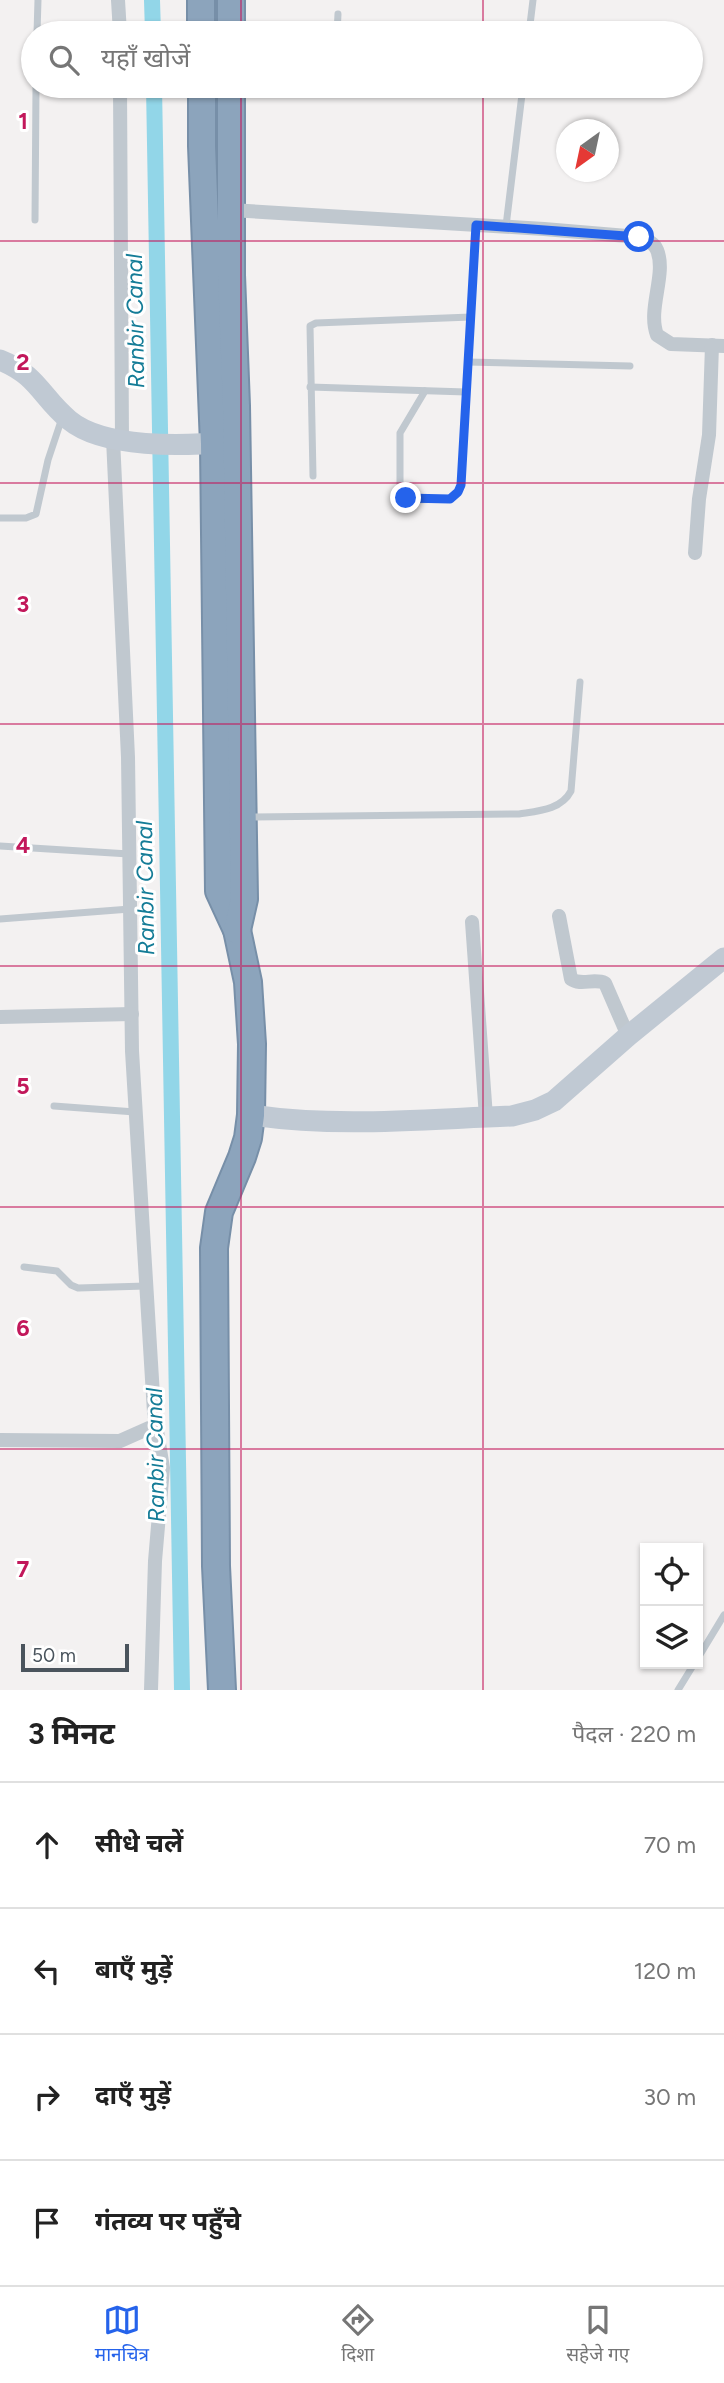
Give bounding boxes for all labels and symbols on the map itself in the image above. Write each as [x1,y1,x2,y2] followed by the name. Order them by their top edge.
[18,107,28,135] text: 1
[556,119,619,182] north arrow
[623,221,654,252] route start
[120,253,150,389] water label: Ranbir Canal
[16,348,30,376] text: 2
[390,482,421,513] route end
[17,590,29,618] text: 3
[130,820,160,956] water label: Ranbir Canal
[16,831,30,859] text: 4
[16,1072,30,1100] text: 5
[16,1314,30,1342] text: 6
[140,1387,170,1523] water label: Ranbir Canal
[17,1555,30,1583] text: 7
[21,1641,130,1673] scale bar

